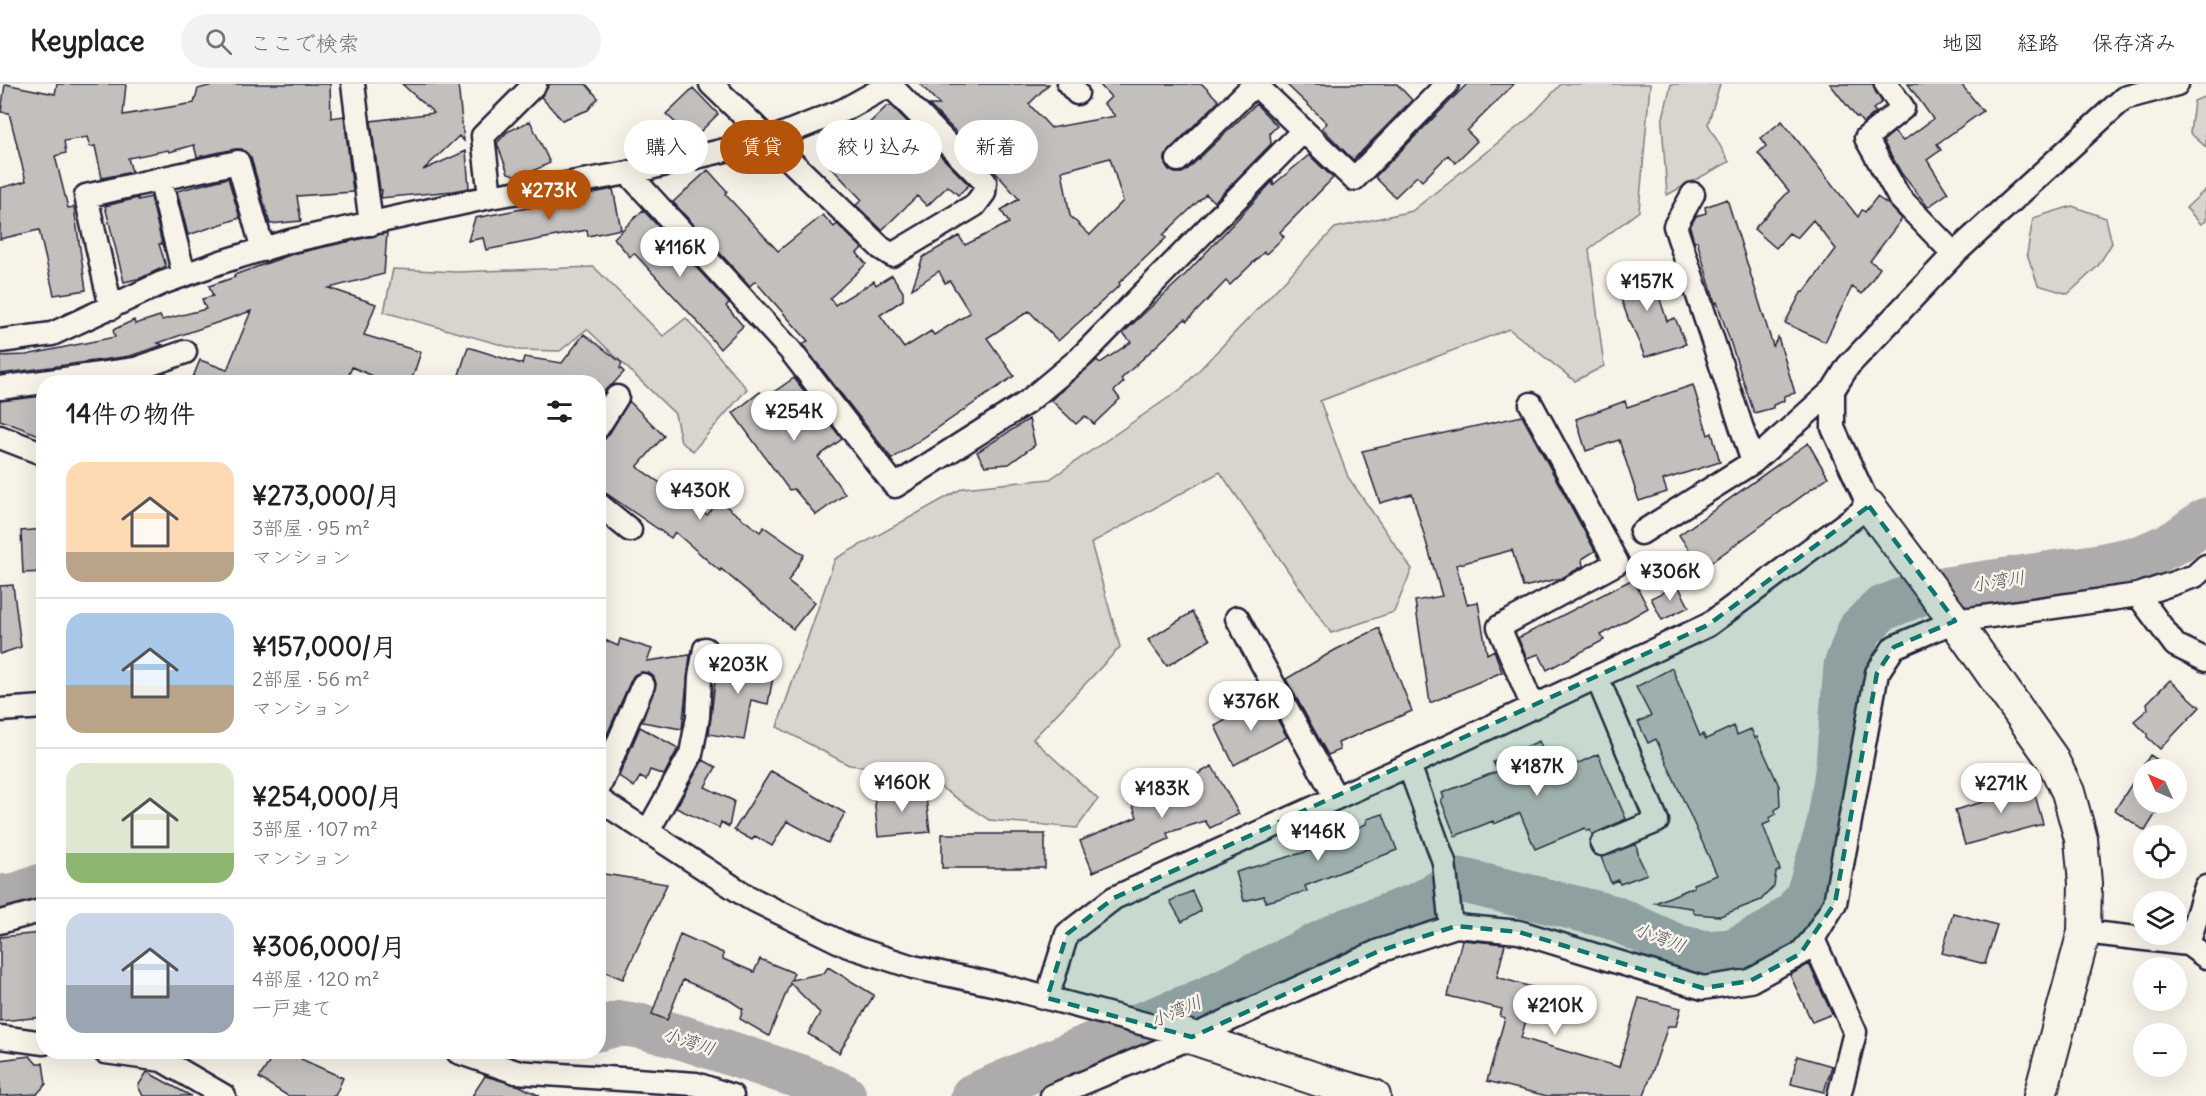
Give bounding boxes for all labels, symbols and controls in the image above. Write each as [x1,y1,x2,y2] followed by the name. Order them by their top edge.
[181,14,601,68] search box
[30,23,145,59] text: Keyplace
[202,25,235,58] icon: search
[250,29,360,57] text: ここで検索
[1942,29,1984,56] text: 地図
[2017,29,2059,56] text: 経路
[2092,29,2176,56] text: 保存済み
[624,120,708,174] chip: 購入
[720,120,804,174] chip: 賃貸
[816,120,942,174] chip: 絞り込み
[954,120,1038,174] chip: 新着
[507,170,591,221] pin: ¥273K
[521,177,577,202] text: ¥273K
[638,227,722,278] pin: ¥116K
[654,234,706,259] text: ¥116K
[1605,261,1689,312] pin: ¥157K
[1620,268,1674,293] text: ¥157K
[752,391,836,442] pin: ¥254K
[543,395,576,428] icon: filters
[66,397,195,430] text: 14件の物件
[765,398,823,423] text: ¥254K
[658,470,742,521] pin: ¥430K
[670,477,730,502] text: ¥430K
[252,479,401,512] text: ¥273,000/月
[114,486,186,558] icon: home
[252,515,370,540] text: 3部屋 · 95 m²
[252,544,351,569] text: マンション
[1628,551,1712,602] pin: ¥306K
[1640,558,1700,583] text: ¥306K
[1970,565,2026,597] water label: 小湾川
[252,630,397,663] text: ¥157,000/月
[114,637,186,709] icon: home
[696,644,780,695] pin: ¥203K
[708,651,768,676] text: ¥203K
[252,666,370,691] text: 2部屋 · 56 m²
[1209,681,1293,732] pin: ¥376K
[1223,688,1279,713] text: ¥376K
[252,695,351,720] text: マンション
[1495,746,1579,797] pin: ¥187K
[1510,753,1564,778] text: ¥187K
[2133,759,2187,813] north arrow
[2133,759,2187,1077] map controls
[860,762,944,813] pin: ¥160K
[1959,763,2043,814] pin: ¥271K
[1120,768,1204,819] pin: ¥183K
[874,769,930,794] text: ¥160K
[1975,770,2027,795] text: ¥271K
[1135,775,1189,800] text: ¥183K
[252,780,403,813] text: ¥254,000/月
[114,787,186,859] icon: home
[1276,811,1360,862] pin: ¥146K
[252,816,378,841] text: 3部屋 · 107 m²
[1290,818,1346,843] text: ¥146K
[2133,825,2187,879] button: locate
[252,845,351,870] text: マンション
[2133,891,2187,945] button: layers
[1631,917,1689,957] water label: 小湾川
[252,930,406,963] text: ¥306,000/月
[114,937,186,1009] icon: home
[2133,957,2187,1011] button: +
[252,966,379,991] text: 4部屋 · 120 m²
[1513,985,1597,1036] pin: ¥210K
[1147,990,1205,1032] water label: 小湾川
[1527,992,1583,1017] text: ¥210K
[252,995,332,1020] text: 一戸建て
[660,1022,718,1060] water label: 小湾川
[2133,1023,2187,1077] button: −

